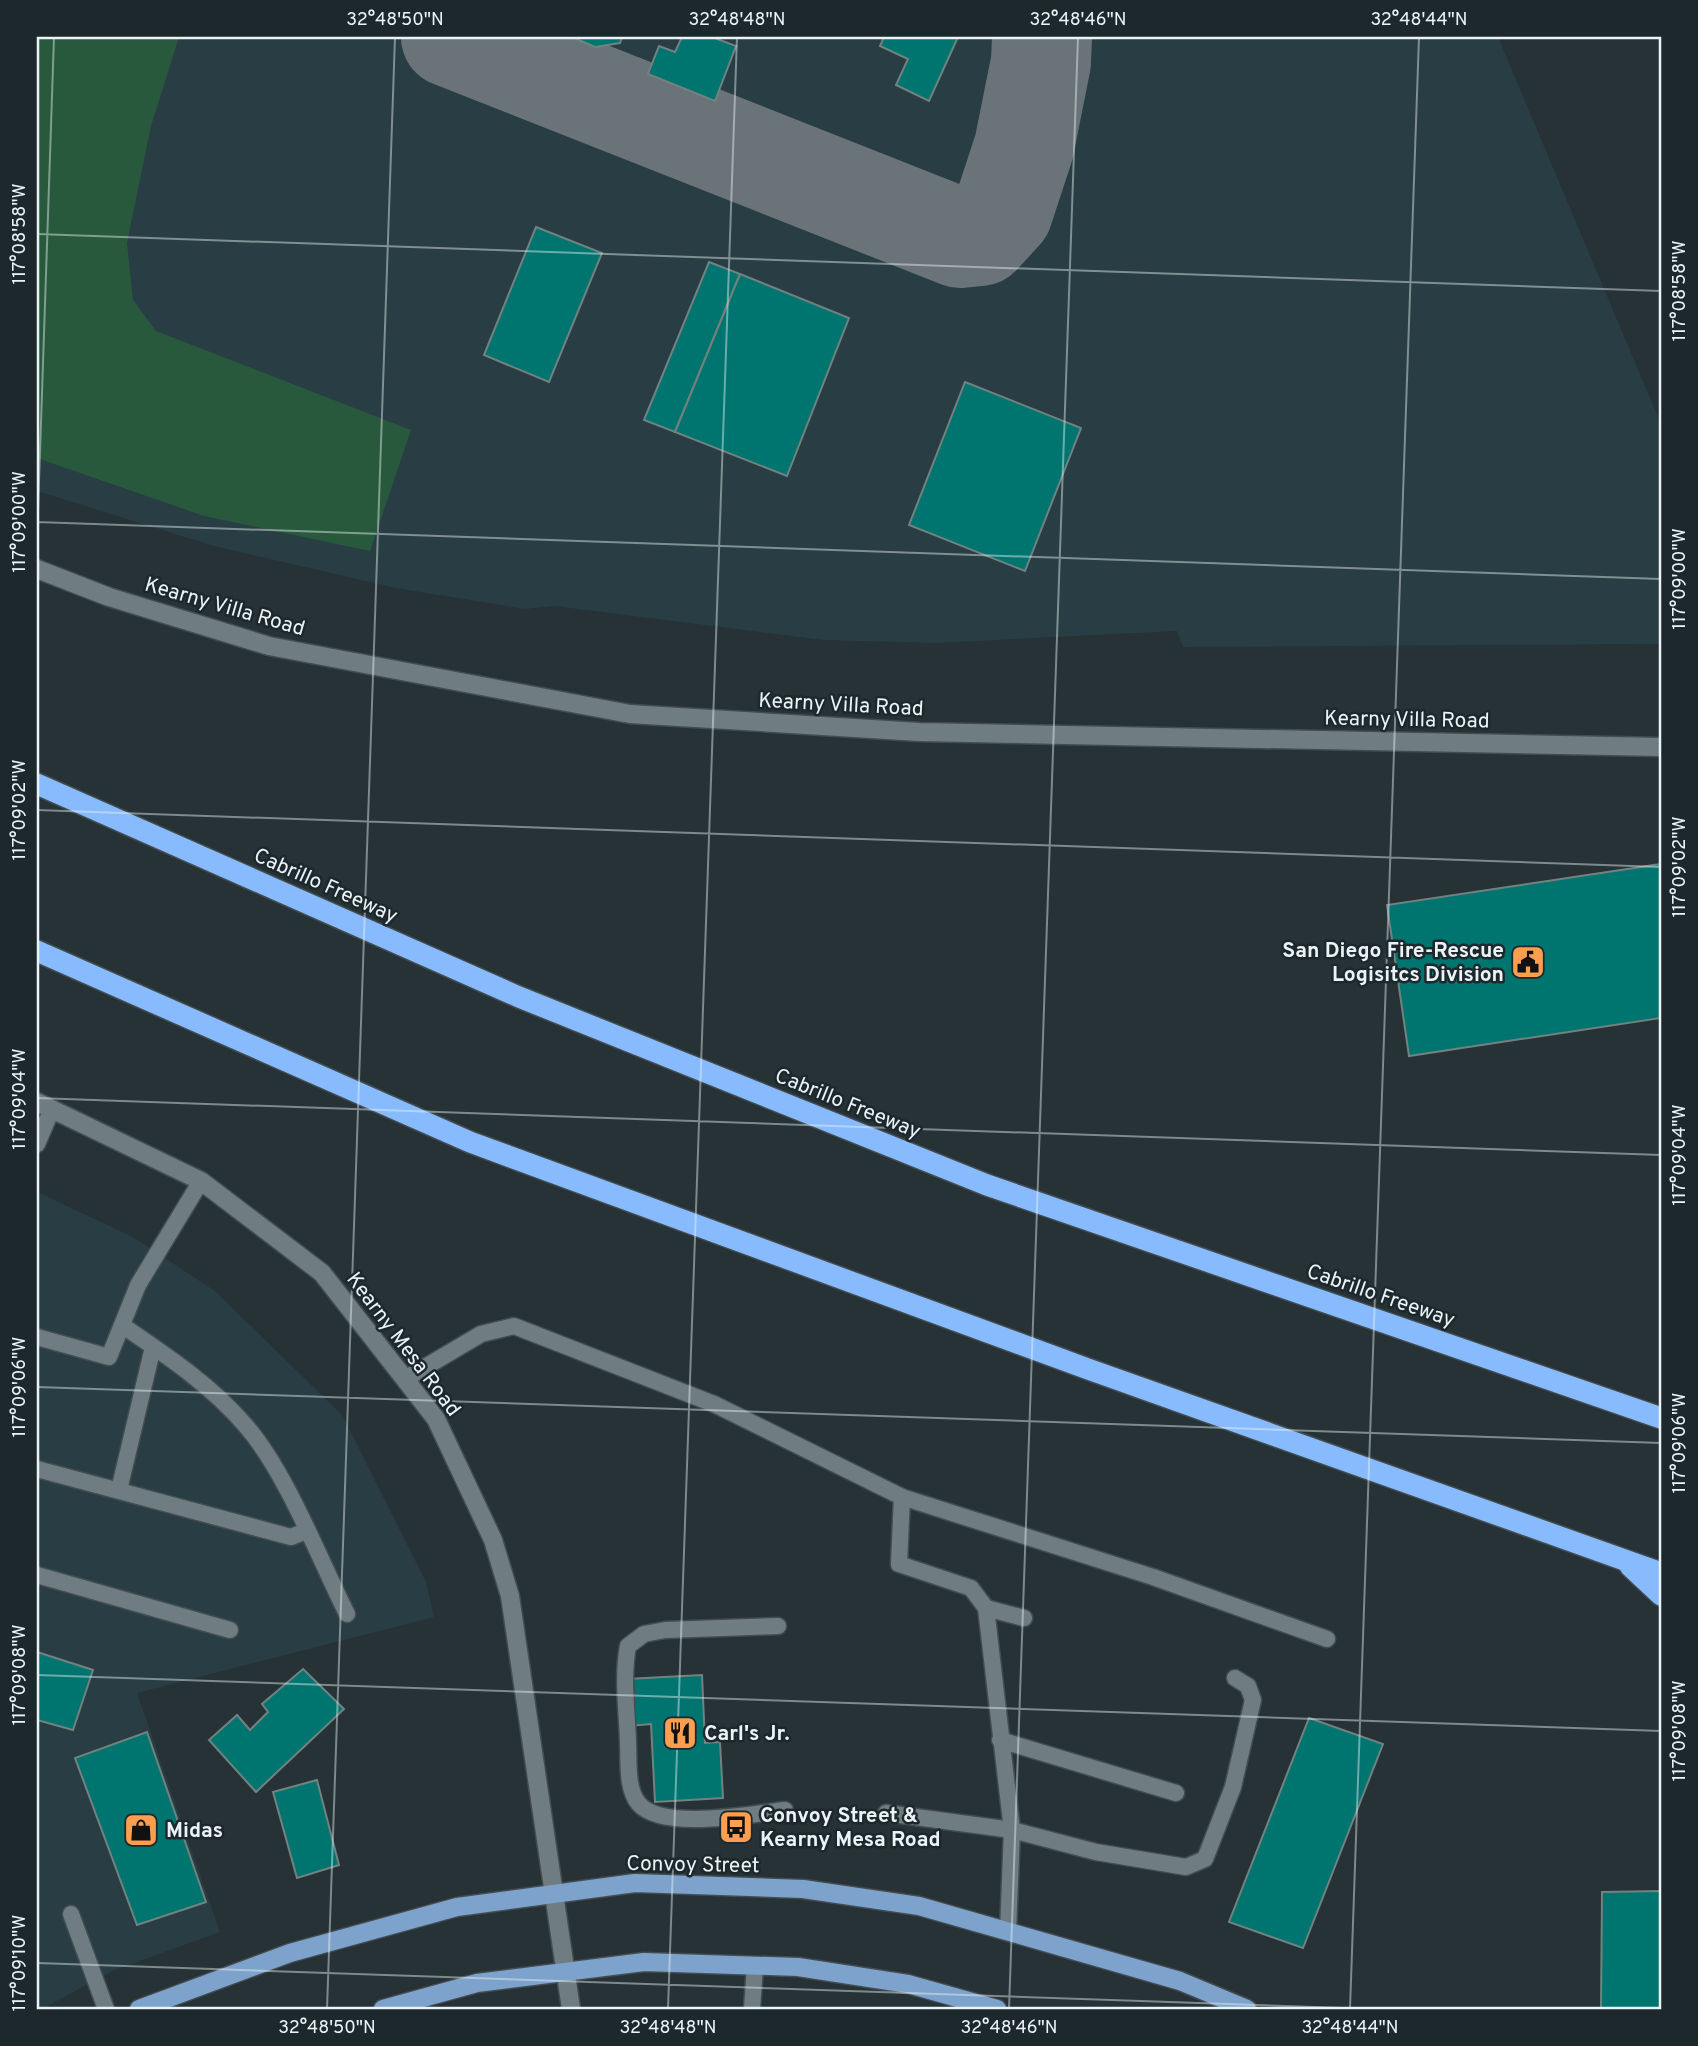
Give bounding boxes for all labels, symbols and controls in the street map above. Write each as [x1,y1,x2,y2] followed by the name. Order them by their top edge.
[346,9,444,32] text: 32°48'50"N
[688,9,786,32] text: 32°48'48"N
[1030,9,1126,32] text: 32°48'46"N
[1370,9,1468,32] text: 32°48'44"N
[9,183,32,285] text: 117°08'58"W
[1669,240,1692,342] text: 117°08'58"W
[9,471,32,573] text: 117°09'00"W
[1669,528,1692,630] text: 117°09'00"W
[141,572,308,643] street label: Kearny Villa Road
[758,688,924,723] street label: Kearny Villa Road
[1324,706,1490,735] street label: Kearny Villa Road
[9,759,32,861] text: 117°09'02"W
[1669,816,1692,918] text: 117°09'02"W
[249,843,402,930] street label: Cabrillo Freeway
[1282,938,1504,989] place label: San Diego Fire-Rescue Logisitcs Division
[1509,943,1547,981] public building icon: San Diego Fire-Rescue Logisitcs Division
[9,1048,32,1150] text: 117°09'04"W
[771,1063,924,1146] street label: Cabrillo Freeway
[1669,1104,1692,1206] text: 117°09'04"W
[1303,1258,1458,1334] street label: Cabrillo Freeway
[340,1267,466,1423] street label: Kearny Mesa Road
[9,1337,32,1437] text: 117°09'06"W
[1669,1393,1692,1493] text: 117°09'06"W
[9,1624,32,1726] text: 117°09'08"W
[1669,1680,1692,1782] text: 117°09'08"W
[661,1714,699,1752] restaurant icon: Carl's Jr.
[704,1721,790,1748] place label: Carl's Jr.
[760,1803,941,1854] place label: Convoy Street & Kearny Mesa Road
[717,1808,755,1846] bus stop icon: Convoy Street & Kearny Mesa Road
[122,1811,160,1849] shop icon: Midas
[166,1818,223,1845] place label: Midas
[626,1851,760,1880] street label: Convoy Street
[9,1915,32,2011] text: 117°09'10"W
[278,2017,376,2040] text: 32°48'50"N
[619,2017,717,2040] text: 32°48'48"N
[961,2017,1057,2040] text: 32°48'46"N
[1301,2017,1399,2040] text: 32°48'44"N

